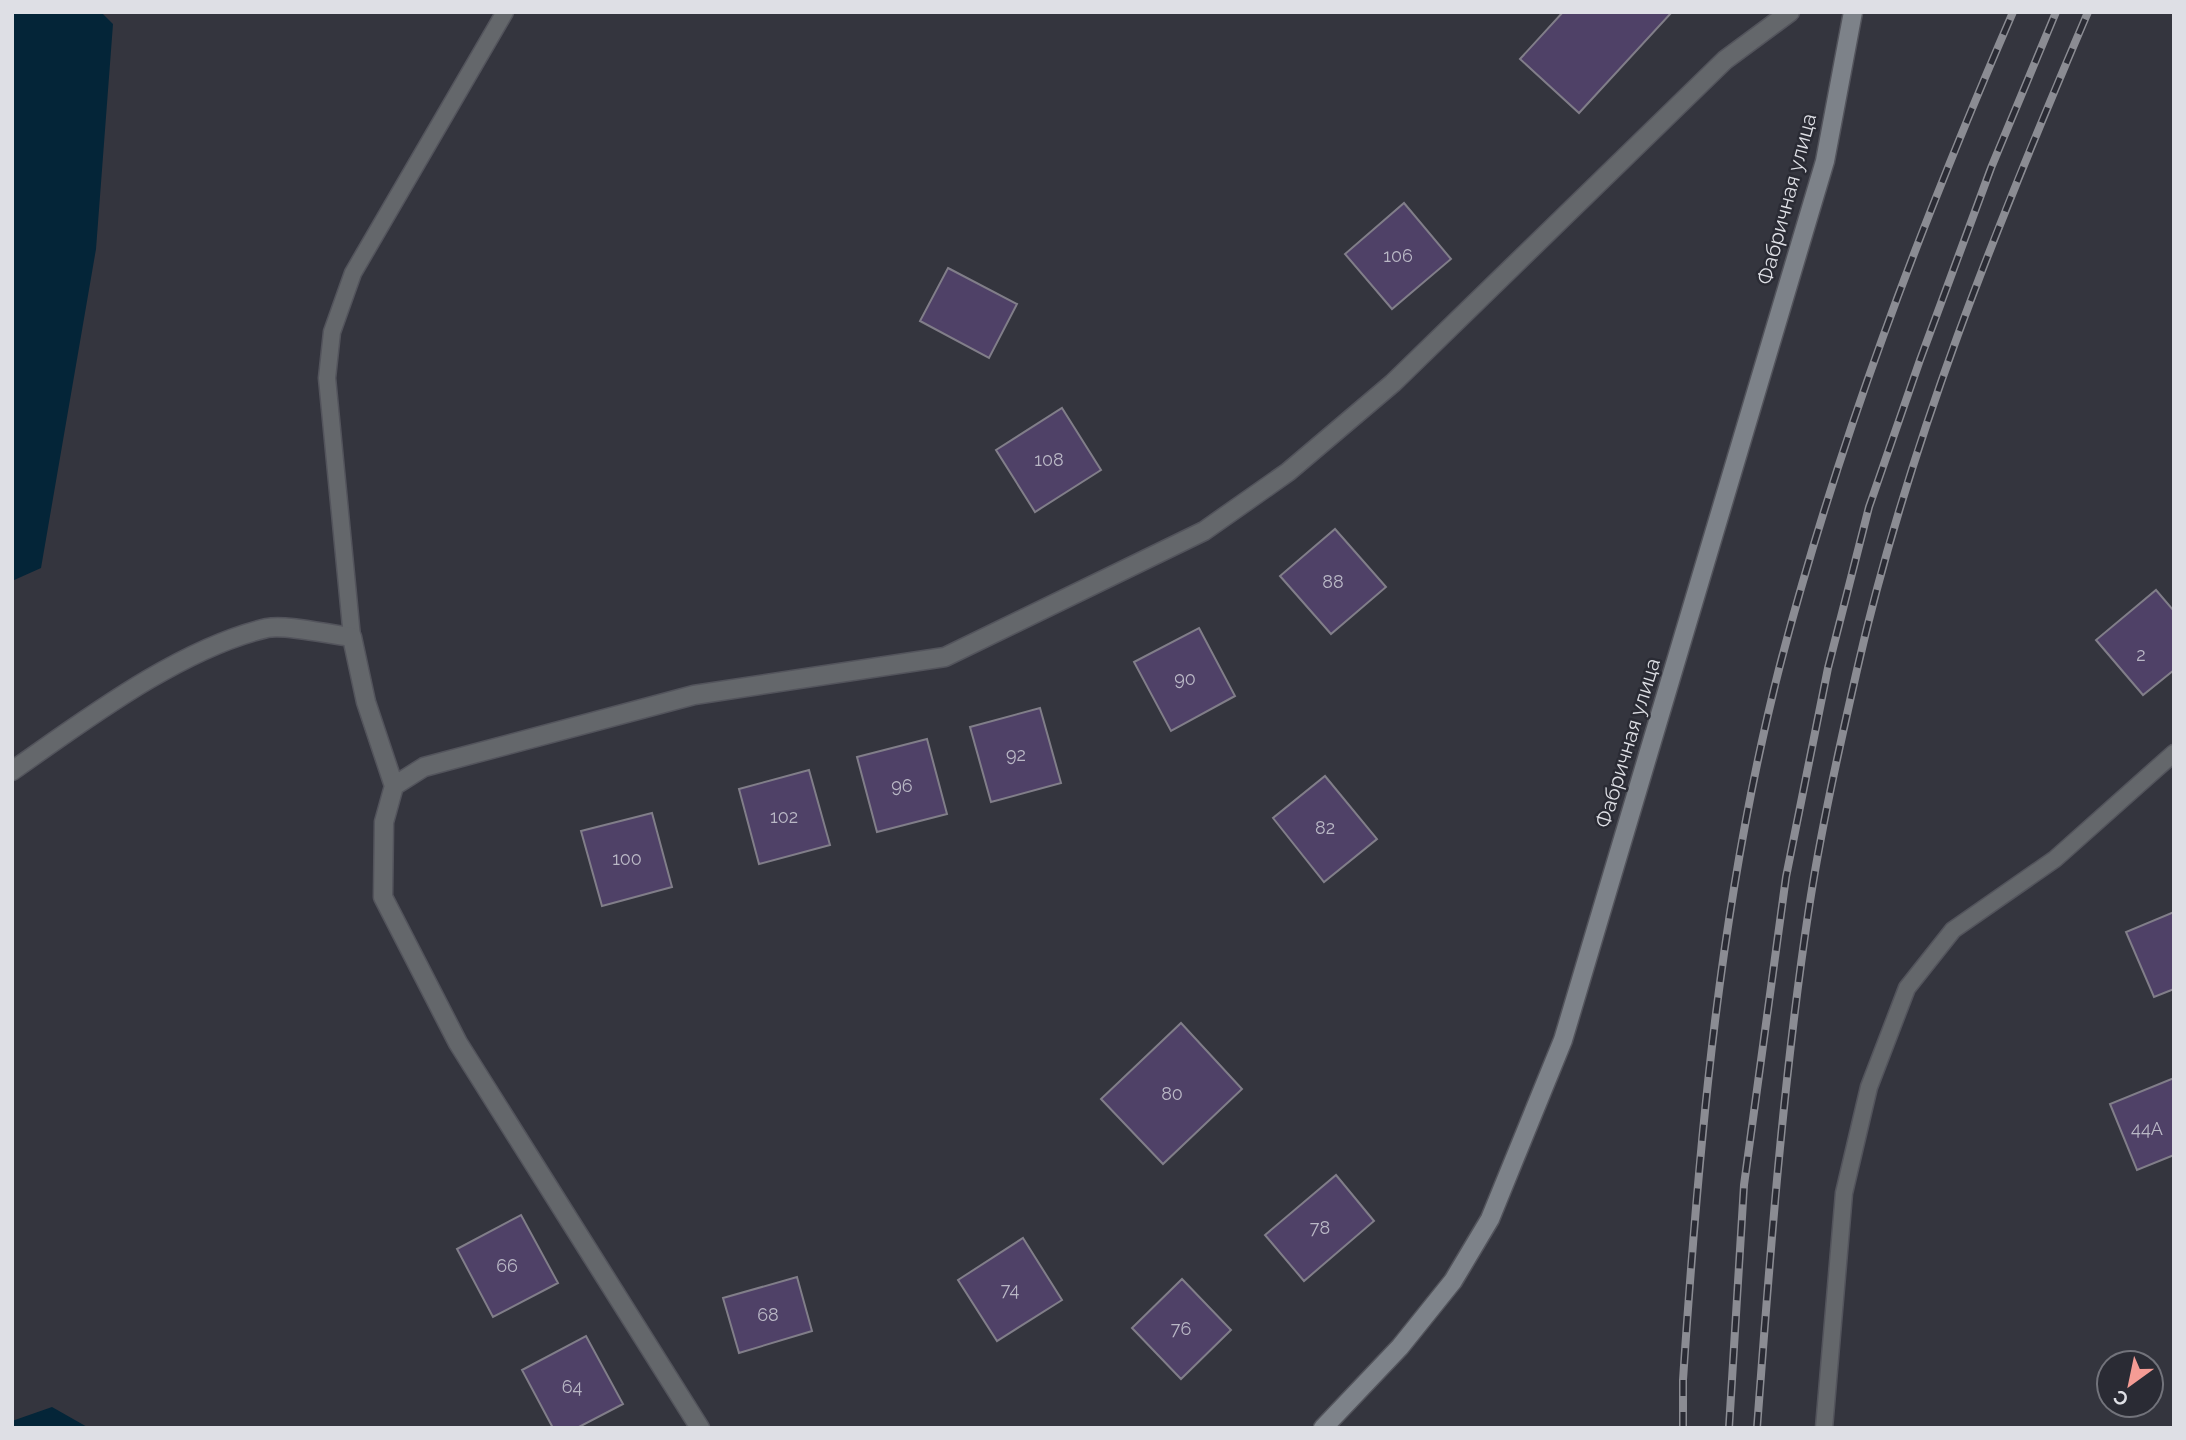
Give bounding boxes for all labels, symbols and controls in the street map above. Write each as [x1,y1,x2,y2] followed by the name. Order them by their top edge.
[1752,111,1821,287] street label: Фабричная улица
[1383,245,1413,266] house number: 106
[1034,449,1064,470] house number: 108
[1322,571,1344,592] house number: 88
[2136,644,2146,665] house number: 2
[1590,655,1665,831] street label: Фабричная улица
[1174,668,1196,689] house number: 90
[1006,744,1026,765] house number: 92
[891,775,913,796] house number: 96
[770,806,798,827] house number: 102
[1315,817,1335,838] house number: 82
[612,848,642,869] house number: 100
[1161,1083,1183,1104] house number: 80
[2131,1118,2163,1139] house number: 44А
[1310,1217,1330,1238] house number: 78
[496,1255,518,1276] house number: 66
[1001,1279,1019,1300] house number: 74
[757,1304,779,1325] house number: 68
[1171,1318,1191,1339] house number: 76
[2095,1349,2165,1419] north arrow
[562,1376,583,1397] house number: 64
[2109,1385,2132,1411] text: С

